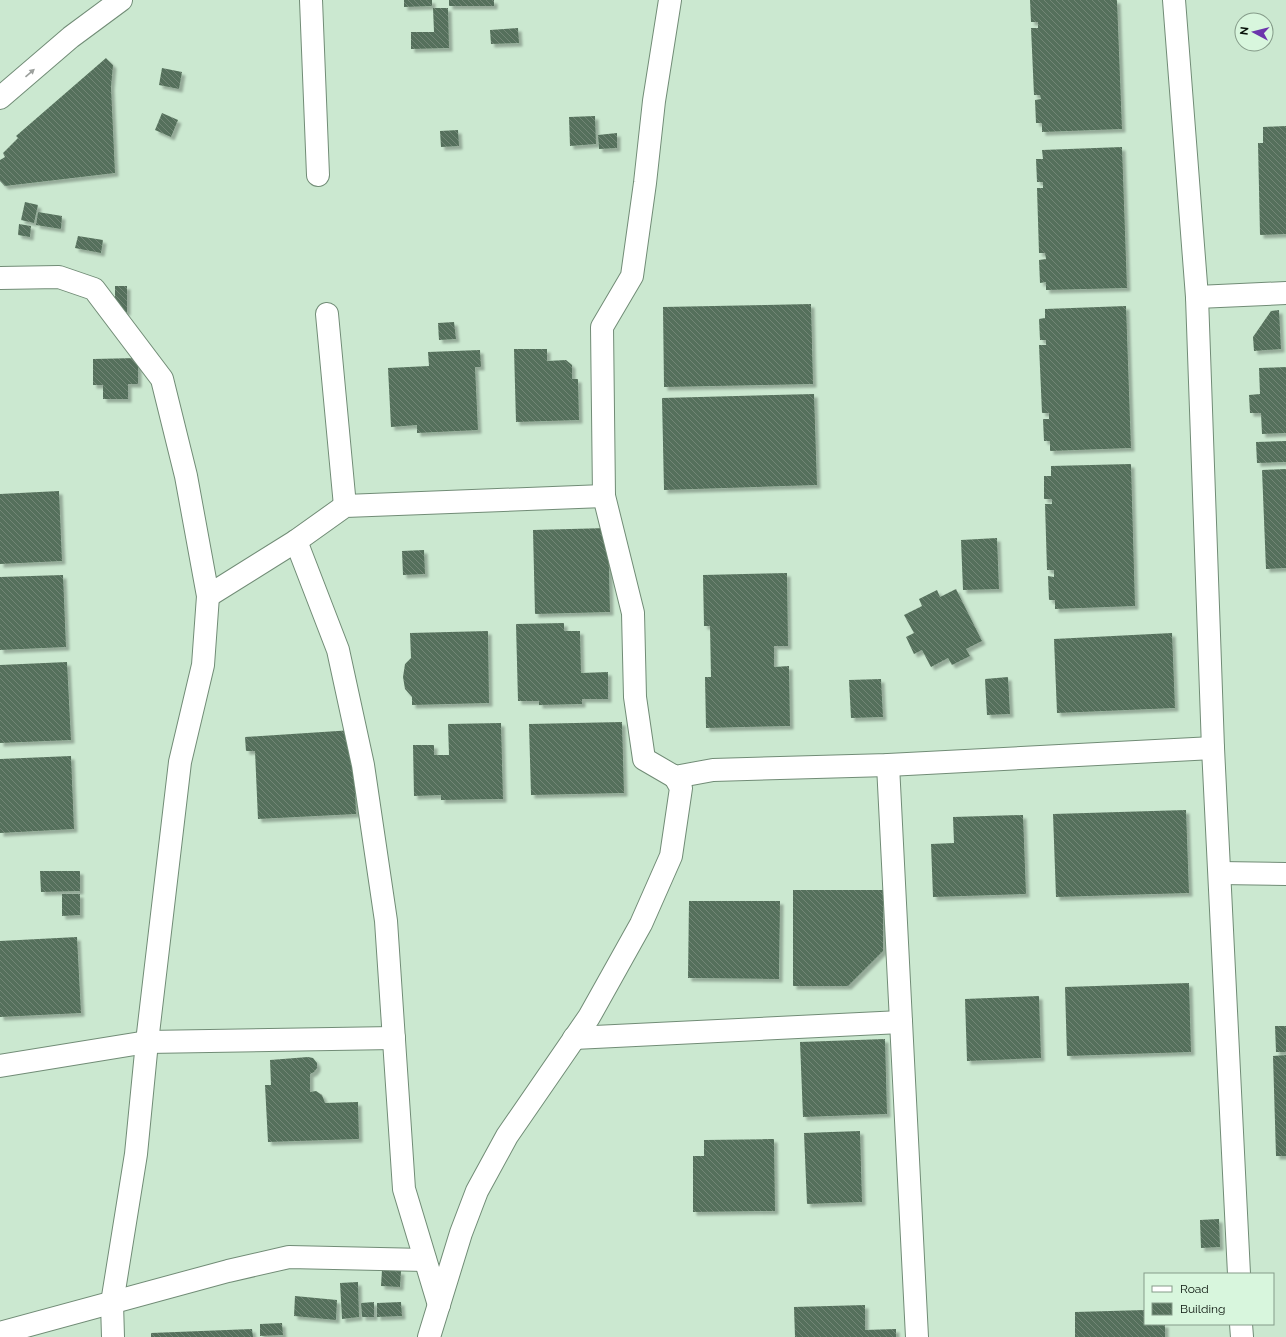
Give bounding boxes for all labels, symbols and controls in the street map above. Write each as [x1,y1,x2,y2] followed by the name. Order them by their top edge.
[1234,12,1274,52] north arrow
[1238,26,1252,36] text: N
[24,68,35,77] one-way arrow
[1144,1273,1274,1325] legend
[1180,1282,1209,1296] text: Road
[1180,1302,1226,1316] text: Building

